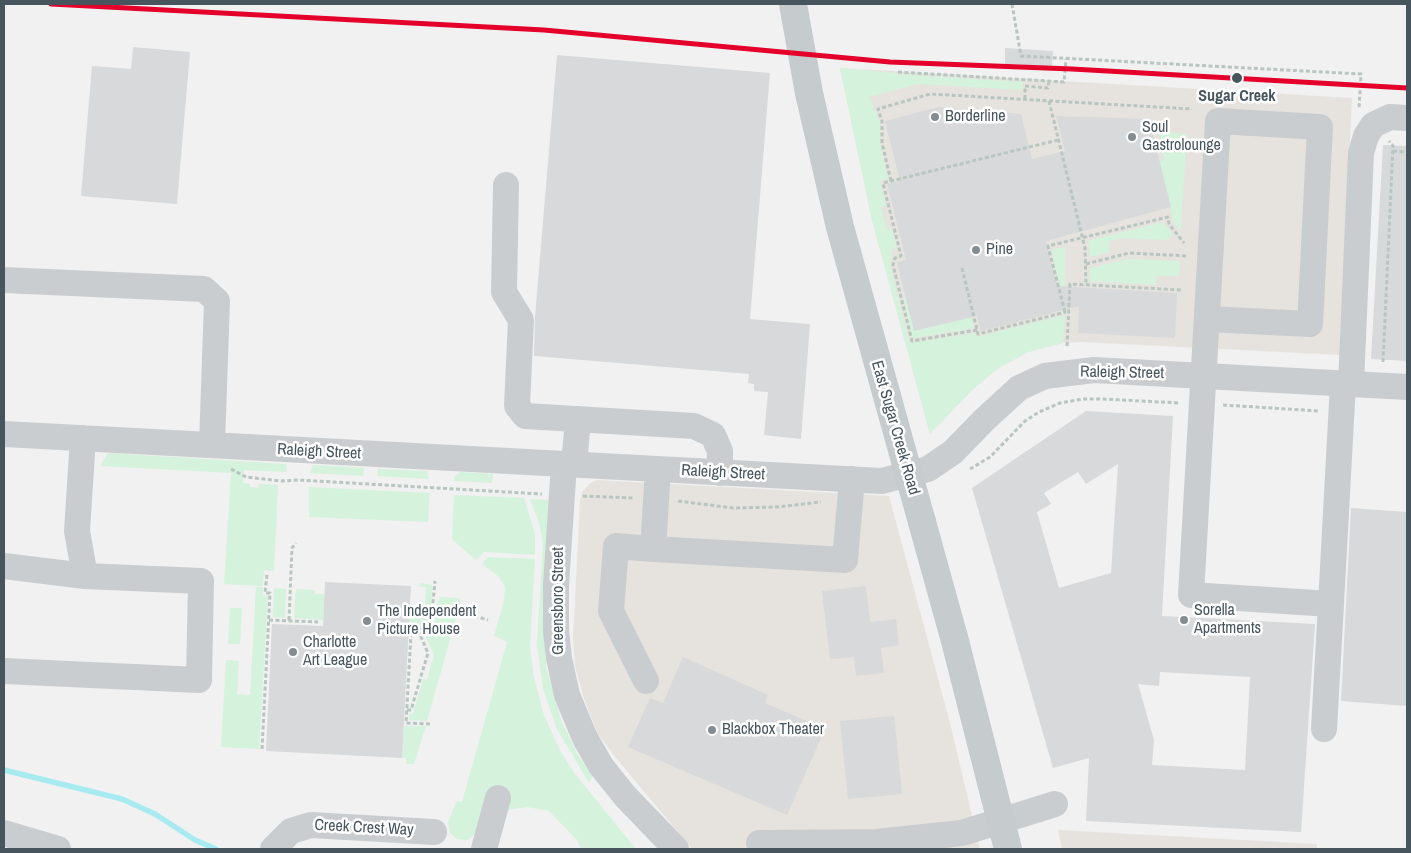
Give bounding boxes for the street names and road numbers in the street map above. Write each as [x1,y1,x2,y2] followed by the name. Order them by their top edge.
[867,359,923,497] street label: East Sugar Creek Road
[1080,363,1164,383] street label: Raleigh Street
[277,440,361,464] street label: Raleigh Street
[681,461,765,485] street label: Raleigh Street
[549,547,569,655] street label: Greensboro Street
[314,816,414,840] street label: Creek Crest Way

